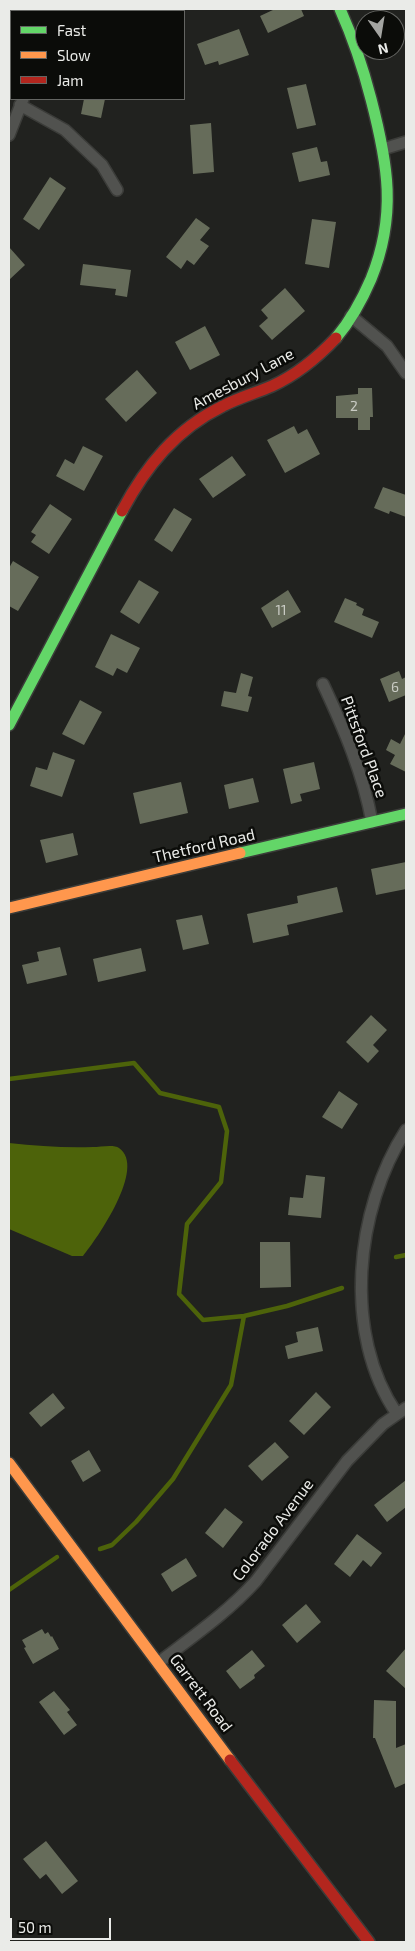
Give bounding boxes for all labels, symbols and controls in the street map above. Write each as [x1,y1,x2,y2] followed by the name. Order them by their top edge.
[10,10,185,100] legend
[355,10,405,60] north arrow
[57,21,86,39] text: Fast
[376,40,390,59] text: N
[57,46,91,64] text: Slow
[57,71,83,89] text: Jam
[189,344,297,414] street label: Amesbury Lane
[350,398,358,414] house number: 2
[275,602,287,618] house number: 11
[391,679,399,695] house number: 6
[337,693,391,801] street label: Pittsford Place
[151,825,257,867] street label: Thetford Road
[228,1475,318,1585] street label: Colorado Avenue
[165,1650,237,1736] street label: Garrett Road
[12,1908,114,1940] scale bar
[18,1918,52,1936] text: 50 m

